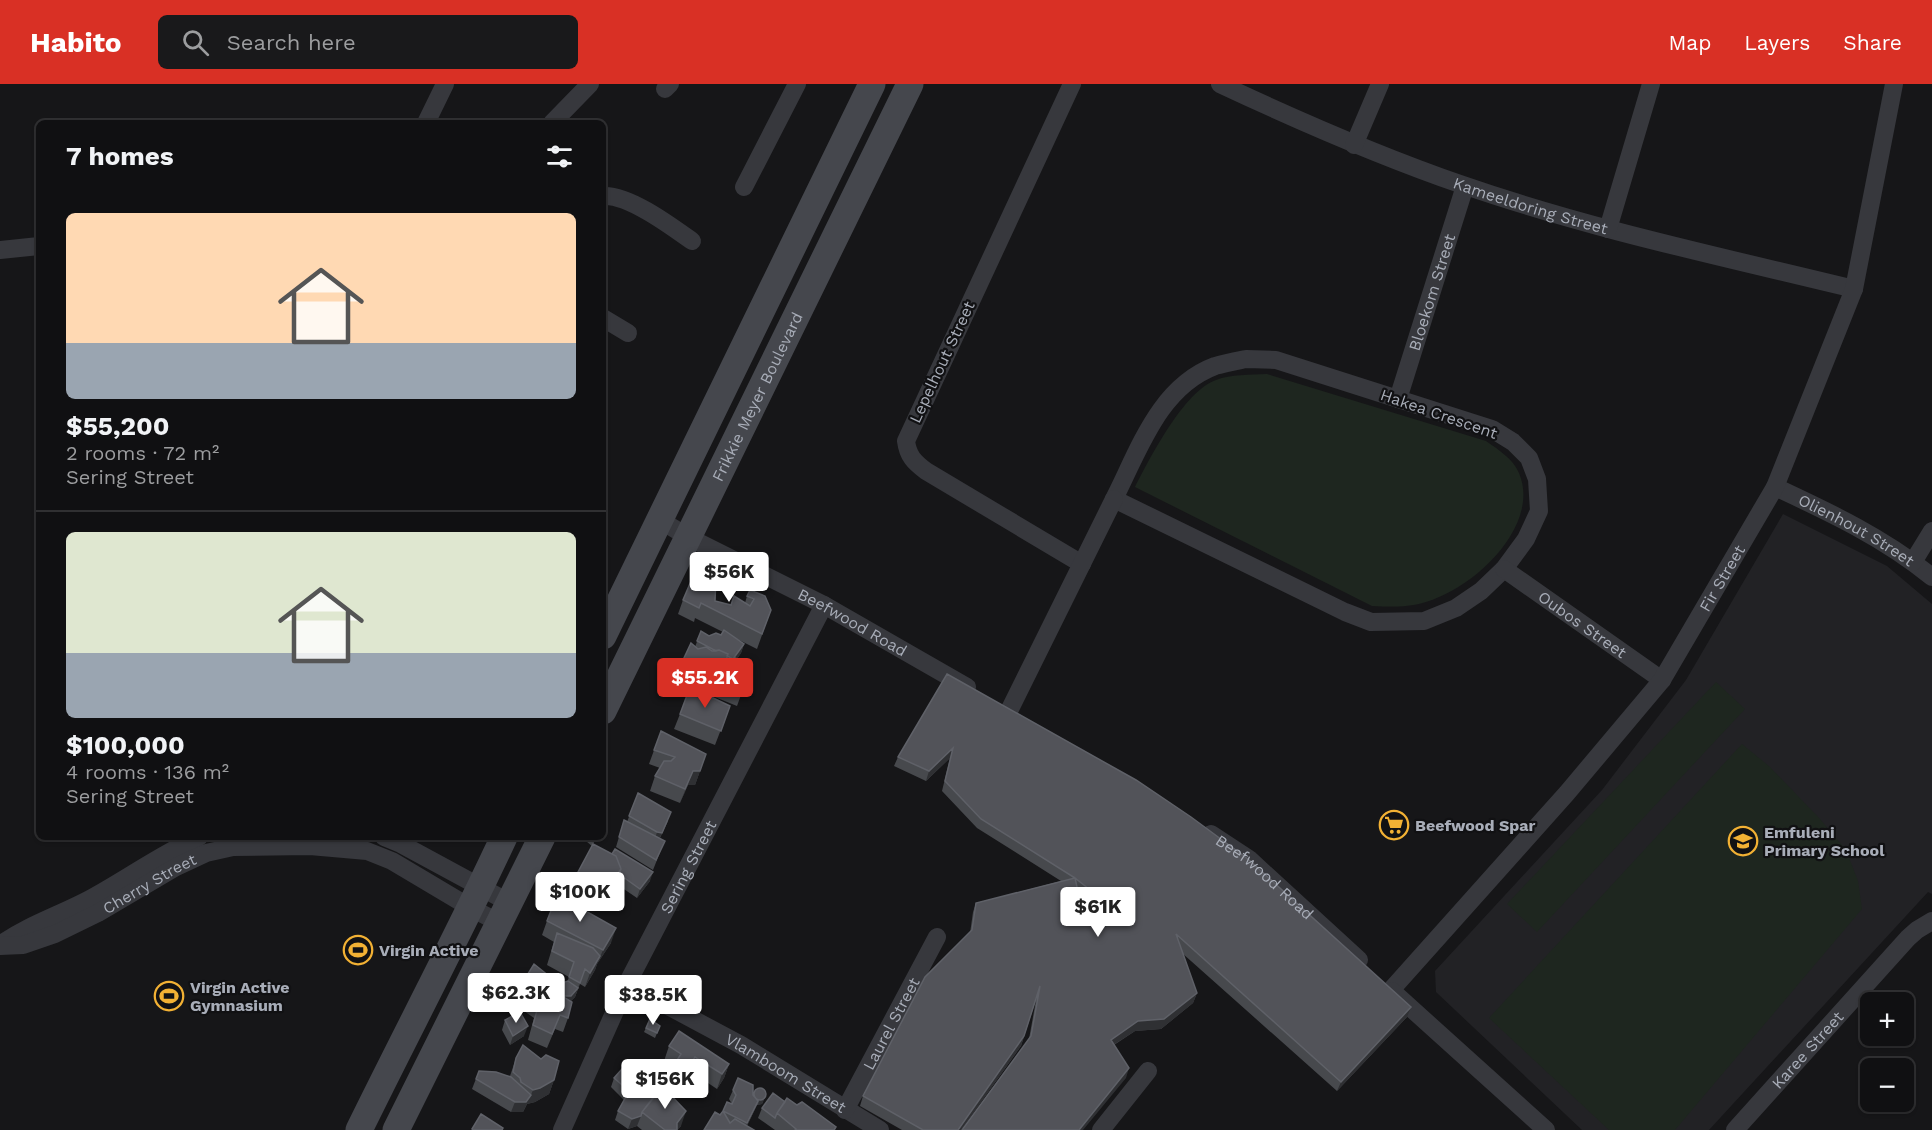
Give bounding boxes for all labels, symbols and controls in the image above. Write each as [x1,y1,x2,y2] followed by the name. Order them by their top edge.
[158,15,578,69] search box
[30,26,122,59] text: Habito
[179,26,212,59] icon: search
[227,30,356,55] text: Search here
[1668,30,1711,55] text: Map
[1744,30,1810,55] text: Layers
[1843,30,1902,55] text: Share
[543,140,576,173] icon: filters
[66,141,174,171] text: 7 homes
[1451,173,1610,238] street label: Kameeldoring Street
[1404,231,1459,353] street label: Bloekom Street
[267,252,375,360] icon: home
[905,298,979,426] street label: Lepelhout Street
[707,309,806,484] street label: Frikkie Meyer Boulevard
[1378,385,1500,443] street label: Hakea Crescent
[66,411,170,441] text: $55,200
[66,441,219,465] text: 2 rooms · 72 m²
[66,465,194,489] text: Sering Street
[1795,490,1918,570] street label: Olienhout Street
[1695,541,1749,615] street label: Fir Street
[693,552,765,603] pin: $56K
[704,559,754,583] text: $56K
[267,571,375,679] icon: home
[795,584,910,660] street label: Beefwood Road
[1535,587,1631,662] street label: Oubos Street
[656,658,754,709] pin: $55.2K
[671,665,739,689] text: $55.2K
[66,730,185,760] text: $100,000
[66,760,229,784] text: 4 rooms · 136 m²
[66,784,194,808] text: Sering Street
[1378,809,1410,841] supermarket icon: Beefwood Spar
[1415,816,1536,835] place label: Beefwood Spar
[656,817,720,917] street label: Sering Street
[1764,823,1885,860] place label: Emfuleni Primary School
[1727,825,1759,857] school or university icon: Emfuleni Primary School
[1212,830,1318,923] street label: Beefwood Road
[99,849,199,918] street label: Cherry Street
[538,872,622,923] pin: $100K
[549,879,611,903] text: $100K
[1062,887,1134,938] pin: $61K
[1074,894,1122,918] text: $61K
[342,934,374,966] sports icon: Virgin Active
[379,941,478,960] place label: Virgin Active
[467,973,565,1024] pin: $62.3K
[859,974,923,1073] street label: Laurel Street
[604,975,702,1026] pin: $38.5K
[190,978,289,1015] place label: Virgin Active Gymnasium
[153,980,185,1012] sports icon: Virgin Active Gymnasium
[482,980,550,1004] text: $62.3K
[619,982,687,1006] text: $38.5K
[1860,992,1914,1112] map controls
[1860,992,1914,1046] button: +
[1768,1007,1847,1092] street label: Karee Street
[722,1029,850,1117] street label: Vlamboom Street
[1860,1058,1914,1112] button: −
[623,1059,707,1110] pin: $156K
[635,1066,695,1090] text: $156K

